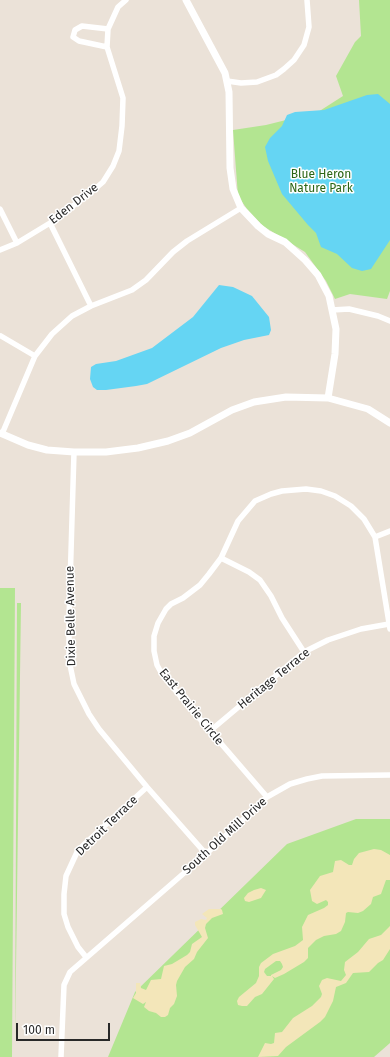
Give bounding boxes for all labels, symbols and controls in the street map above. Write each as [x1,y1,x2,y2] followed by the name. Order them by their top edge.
[289,168,353,196] park label: Blue Heron Nature Park
[47,180,101,228] street label: Eden Drive
[63,566,79,666] street label: Dixie Belle Avenue
[235,646,313,712] street label: Heritage Terrace
[156,666,226,748] street label: East Prairie Circle
[73,793,141,859] street label: Detroit Terrace
[180,794,270,878] street label: South Old Mill Drive
[18,1015,112,1041] scale bar
[23,1023,55,1037] text: 100 m

